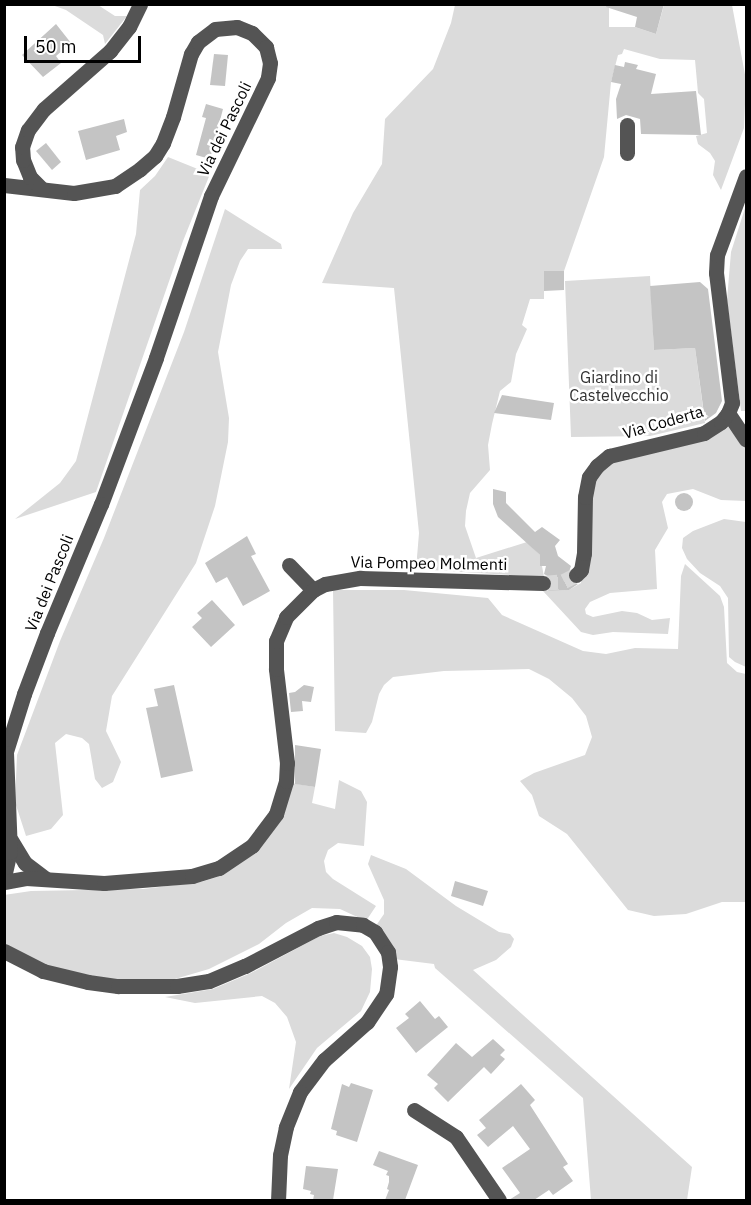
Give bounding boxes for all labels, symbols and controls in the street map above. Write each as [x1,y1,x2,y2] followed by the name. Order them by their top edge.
[27,24,144,62] scale bar
[35,35,77,58] text: 50 m
[193,78,255,180] street label: Via dei Pascoli
[569,367,669,405] park label: Giardino di Castelvecchio
[620,401,706,443] street label: Via Coderta
[21,532,77,634] street label: Via dei Pascoli
[350,552,508,574] street label: Via Pompeo Molmenti

